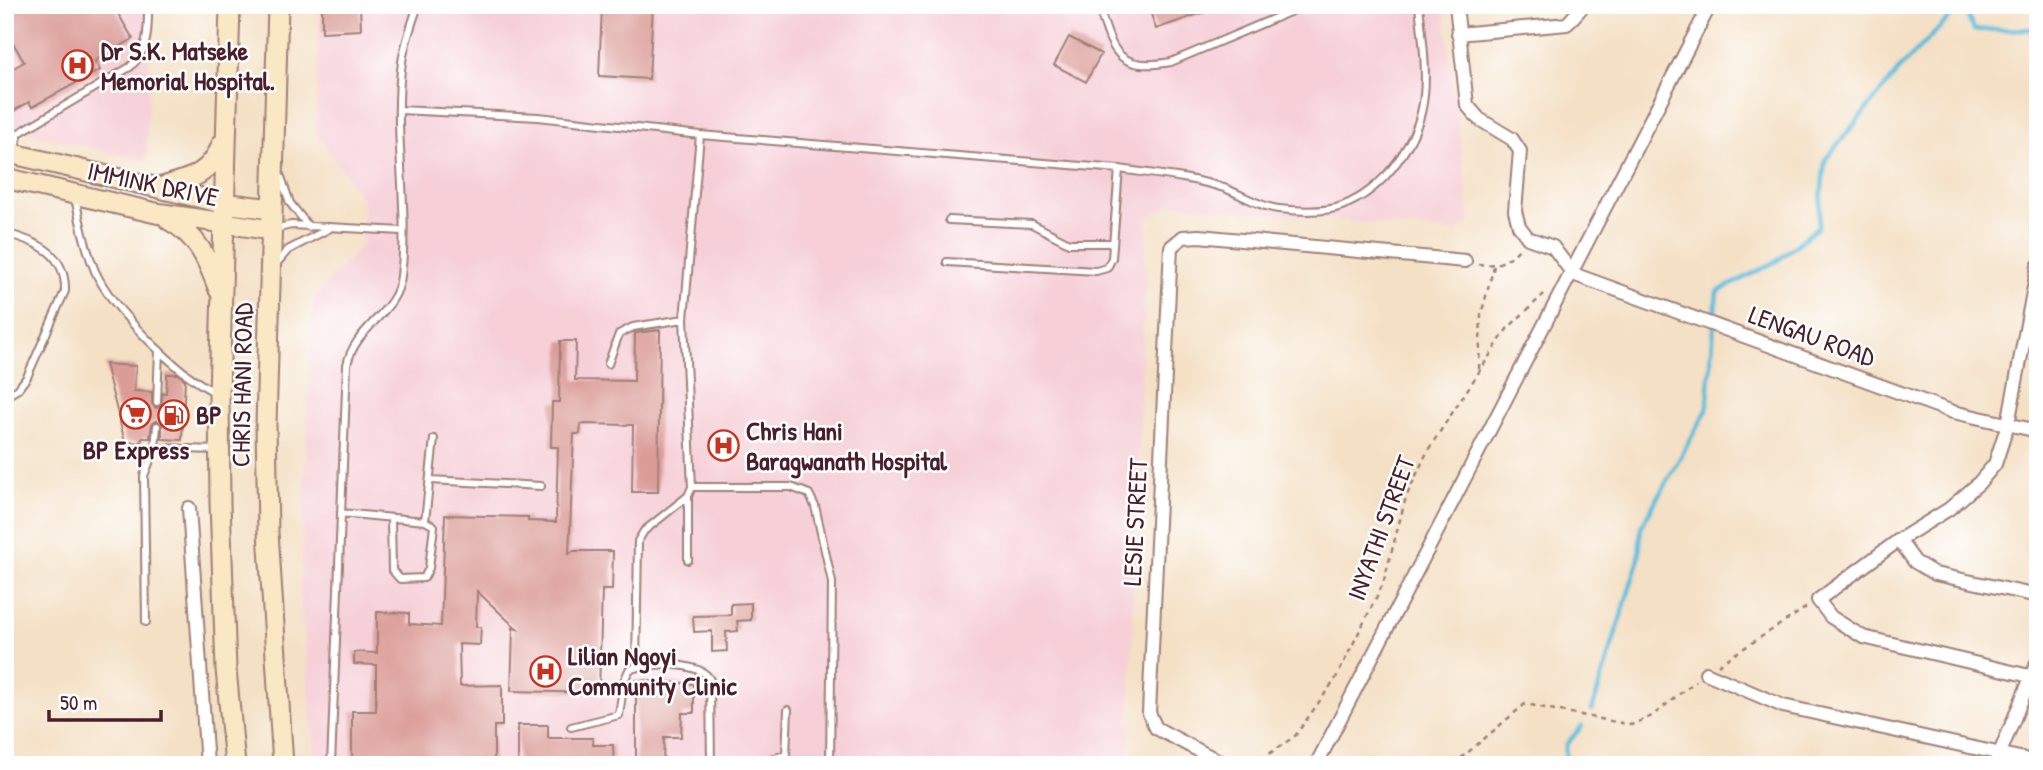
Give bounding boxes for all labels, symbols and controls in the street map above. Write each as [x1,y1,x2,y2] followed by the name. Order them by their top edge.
[101,33,275,99] place label: Dr S.K. Matseke Memorial Hospital.
[61,49,95,83] hospital icon: Dr S.K. Matseke Memorial Hospital.
[84,153,222,215] street label: IMMINK DRIVE
[1744,297,1881,375] street label: LENGAU ROAD
[223,302,260,467] street label: CHRIS HANI ROAD
[119,397,153,431] supermarket icon: BP Express
[196,397,222,432] place label: BP
[156,398,190,432] fuel station icon: BP
[746,413,948,479] place label: Chris Hani Baragwanath Hospital
[706,429,740,463] hospital icon: Chris Hani Baragwanath Hospital
[83,432,189,468] place label: BP Express
[1338,450,1423,605] street label: INYATHI STREET
[1114,456,1155,587] street label: LESIE STREET
[568,638,738,704] place label: Lilian Ngoyi Community Clinic
[528,654,562,688] hospital icon: Lilian Ngoyi Community Clinic
[49,679,161,723] scale bar
[60,688,97,717] text: 50 m

